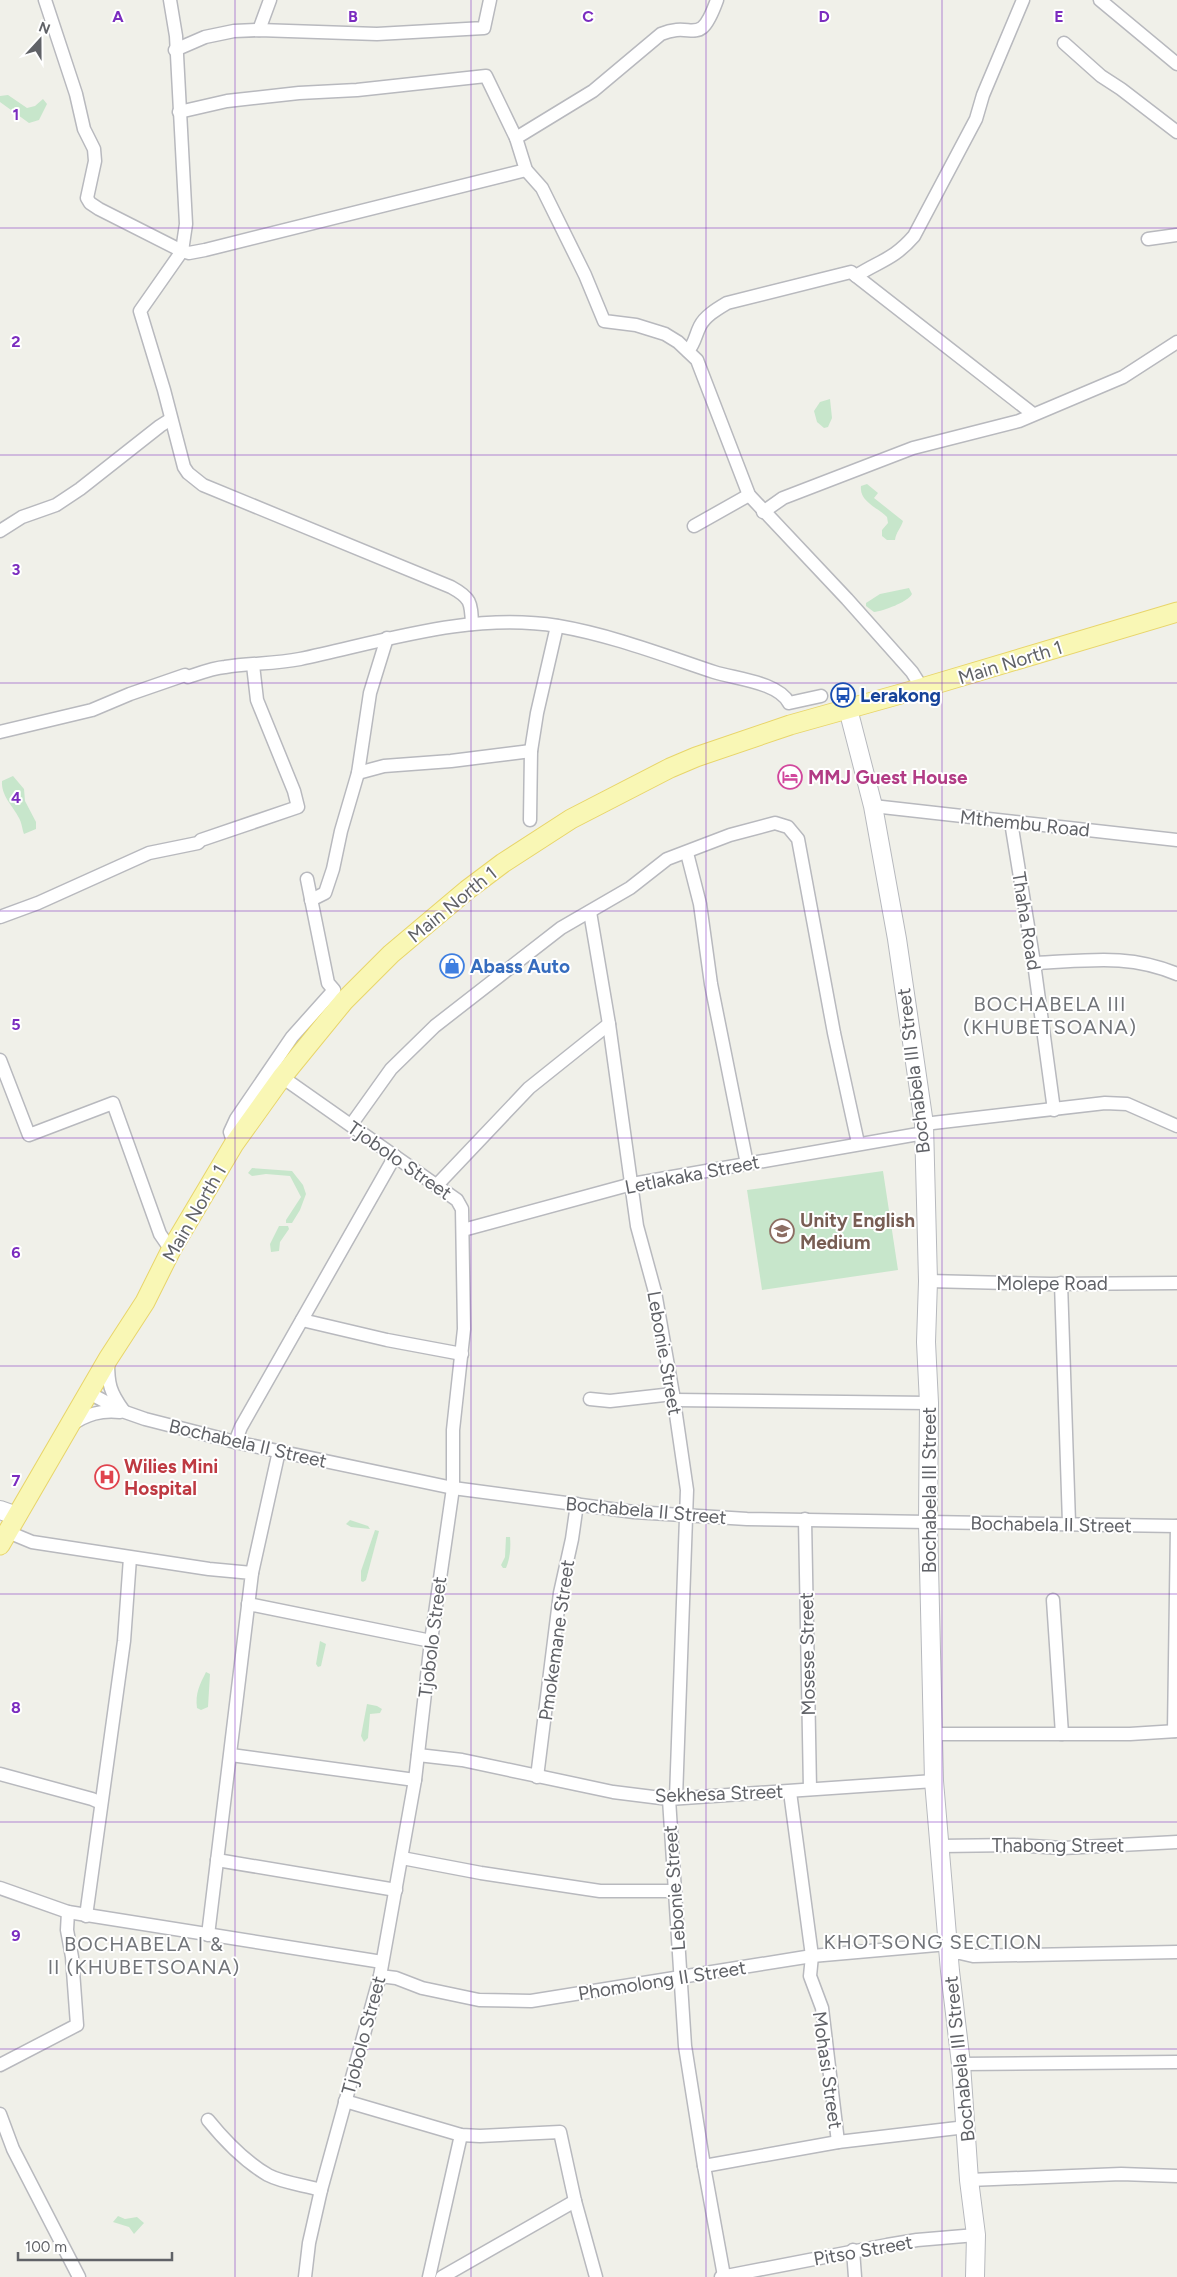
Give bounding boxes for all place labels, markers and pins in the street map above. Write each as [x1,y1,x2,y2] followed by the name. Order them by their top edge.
[830,682,856,708] bus stop icon: Lerakong
[860,684,941,707] place label: Lerakong
[777,764,803,790] hotel icon: MMJ Guest House
[808,766,968,789] place label: MMJ Guest House
[439,953,465,979] shop icon: Abass Auto
[470,955,570,978] place label: Abass Auto
[800,1209,915,1254] place label: Unity English Medium
[769,1218,795,1244] school or university icon: Unity English Medium
[124,1455,218,1500] place label: Wilies Mini Hospital
[94,1464,120,1490] hospital icon: Wilies Mini Hospital

